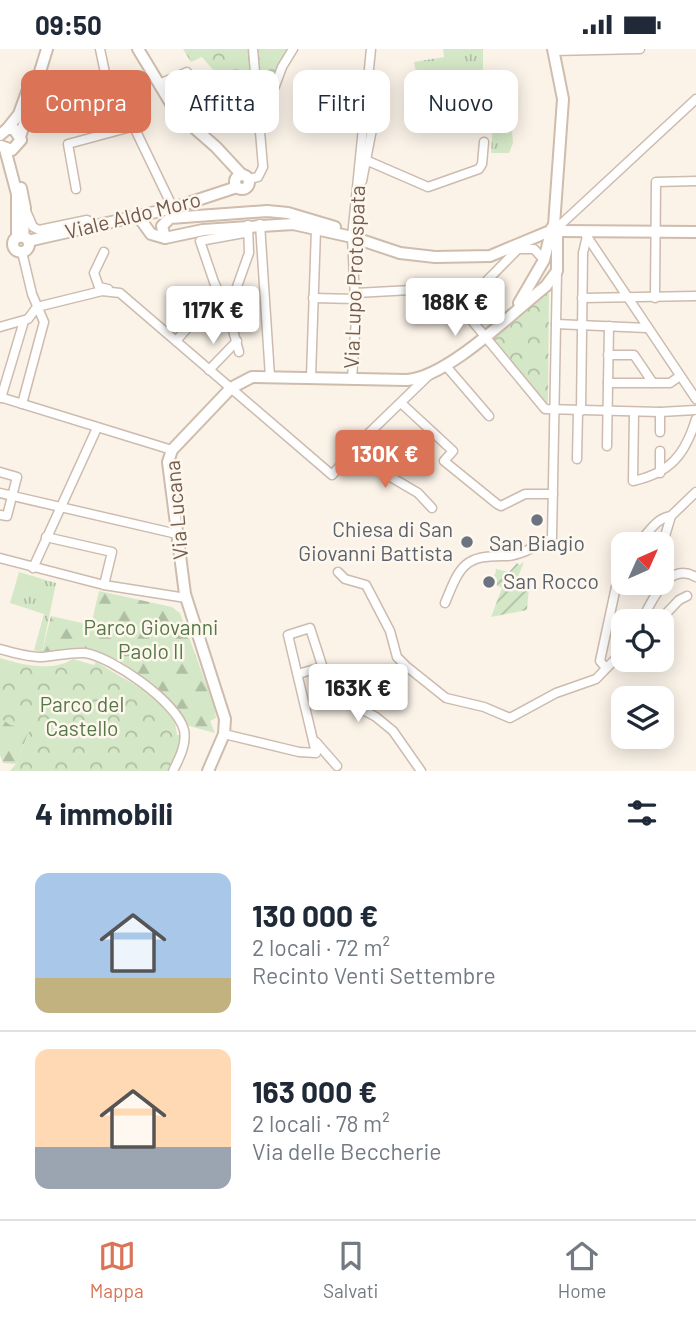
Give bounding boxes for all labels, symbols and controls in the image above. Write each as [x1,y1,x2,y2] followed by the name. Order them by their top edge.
[35,9,102,40] text: 09:50
[21,70,151,133] chip: Compra
[165,70,279,133] chip: Affitta
[293,70,390,133] chip: Filtri
[404,70,518,133] chip: Nuovo
[338,185,369,369] street label: Via Lupo Protospata
[62,186,203,243] street label: Viale Aldo Moro
[398,279,512,338] pin: 188K €
[156,287,270,346] pin: 117K €
[422,287,488,315] text: 188K €
[182,295,244,323] text: 117K €
[328,431,442,490] pin: 130K €
[351,439,419,467] text: 130K €
[159,459,192,561] street label: Via Lucana
[529,512,545,528] marker: San Biagio
[298,516,453,565] place label: Chiesa di San Giovanni Battista
[489,530,585,555] place label: San Biagio
[611,532,674,595] north arrow
[611,532,674,749] map controls
[459,534,475,550] marker: Chiesa di San Giovanni Battista
[503,568,599,593] place label: San Rocco
[481,574,497,590] marker: San Rocco
[611,609,674,672] button: locate
[84,614,218,663] park label: Parco Giovanni Paolo II
[301,665,415,724] pin: 163K €
[325,673,391,701] text: 163K €
[611,686,674,749] button: layers
[40,691,124,740] park label: Parco del Castello
[623,794,661,832] icon: filters
[35,795,173,831] text: 4 immobili
[252,897,378,933] text: 130 000 €
[91,901,175,985] icon: home
[252,933,390,961] text: 2 locali · 72 m²
[252,961,496,989] text: Recinto Venti Settembre
[252,1073,377,1109] text: 163 000 €
[91,1077,175,1161] icon: home
[252,1109,390,1137] text: 2 locali · 78 m²
[252,1137,442,1165] text: Via delle Beccherie
[90,1237,144,1302] tab: Mappa
[323,1237,378,1302] tab: Salvati
[558,1237,606,1302] tab: Home

